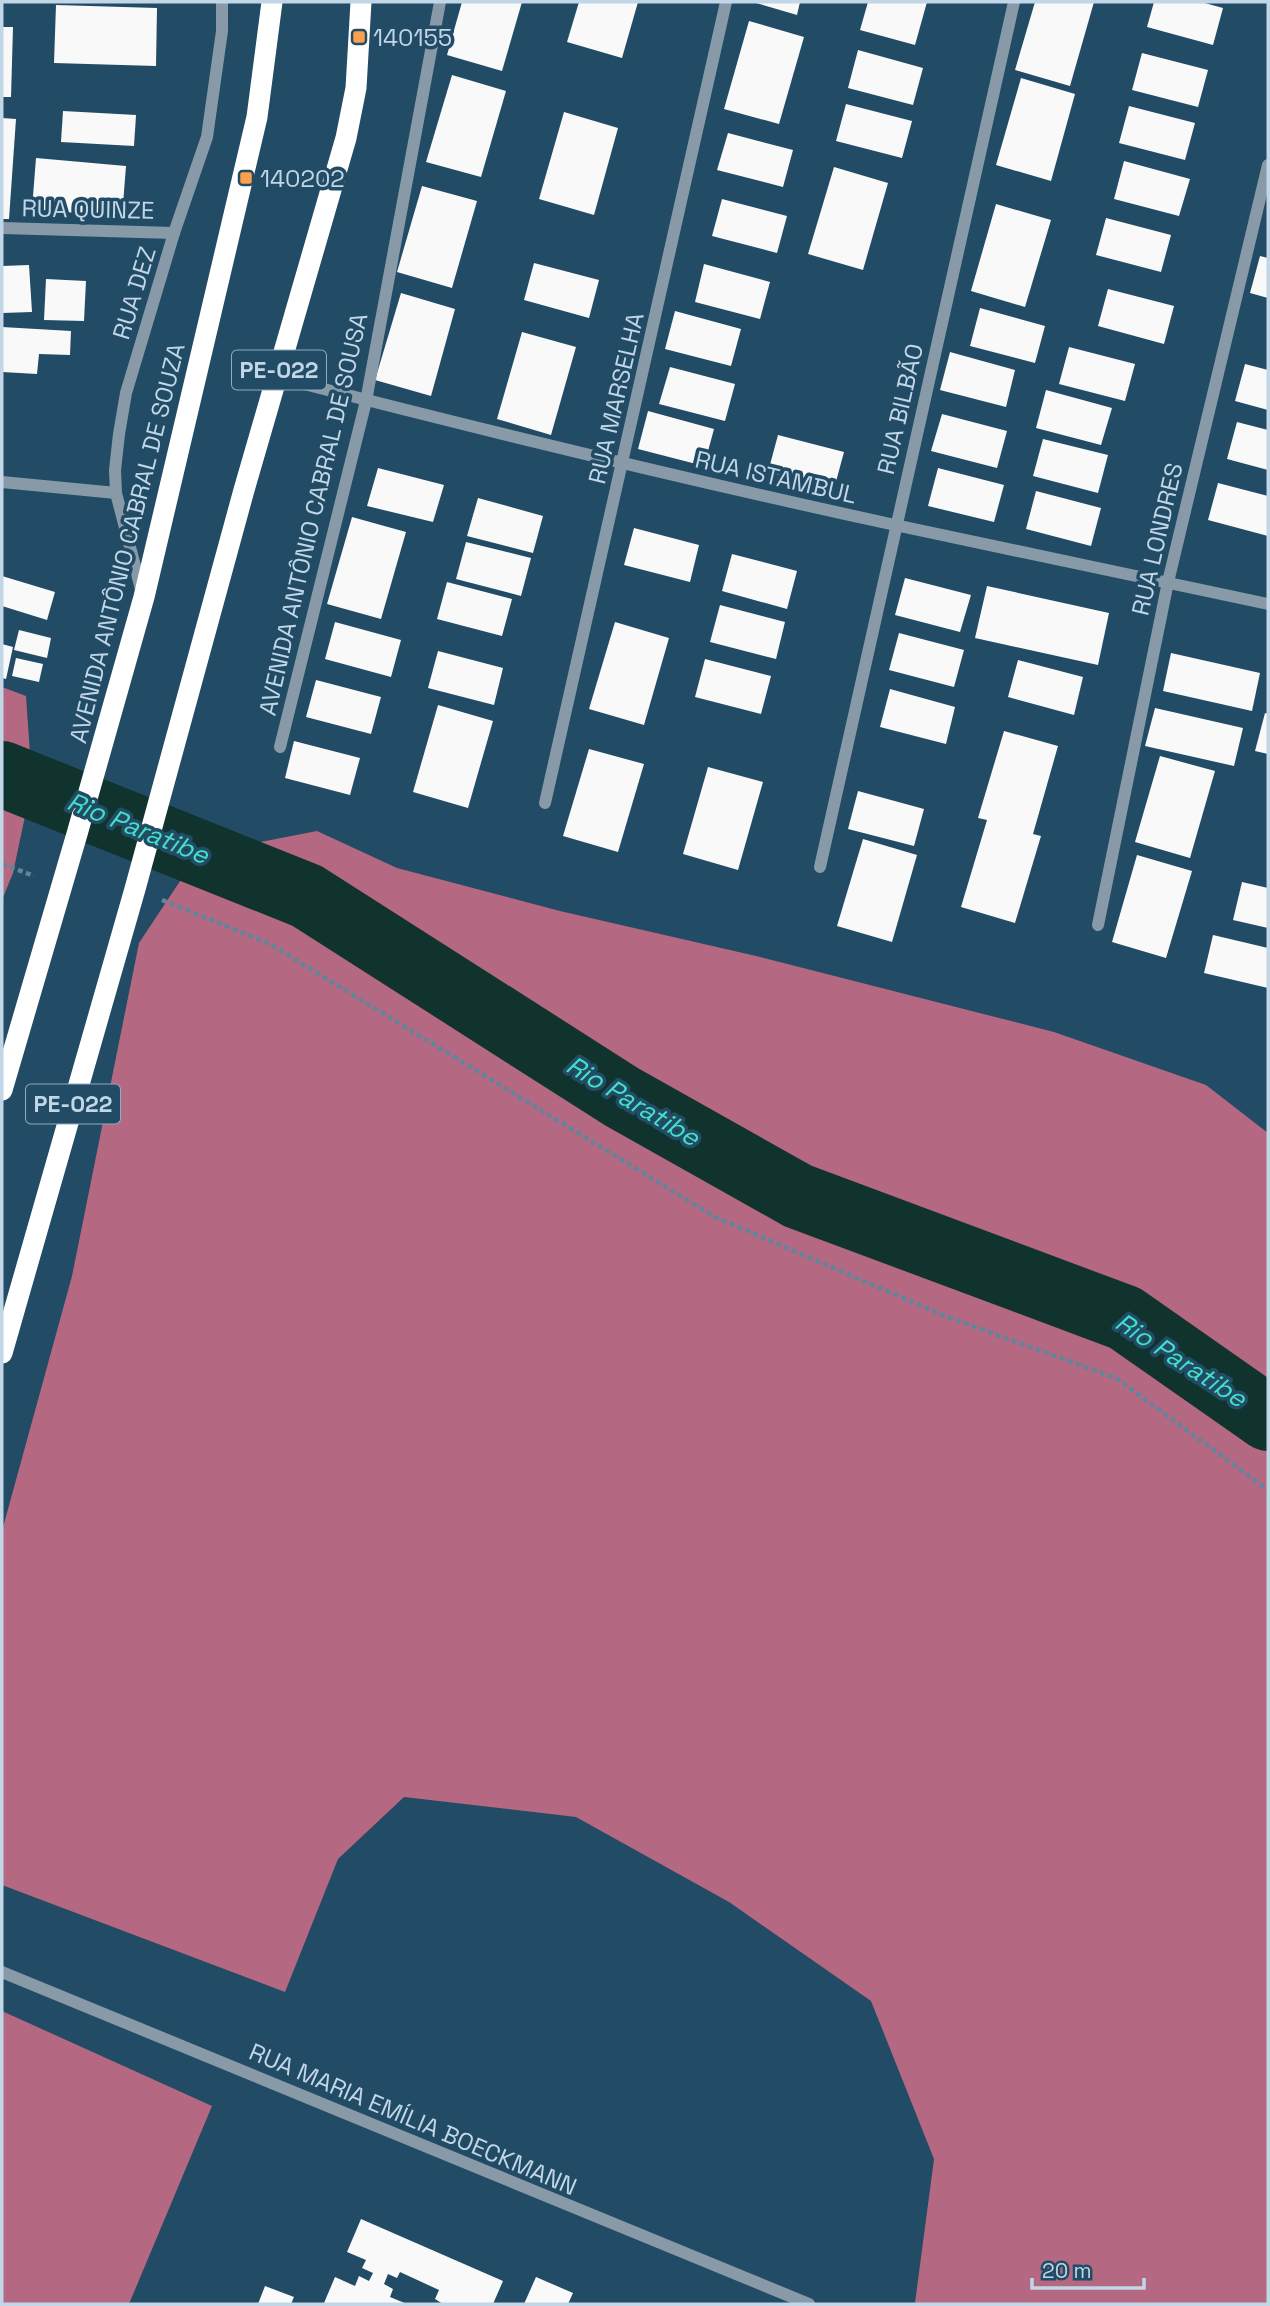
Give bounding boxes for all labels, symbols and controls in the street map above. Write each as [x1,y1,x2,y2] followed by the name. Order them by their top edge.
[373,22,452,53] place label: 140155
[351,29,367,45] marker: 140155
[260,163,345,194] place label: 140202
[238,170,254,186] marker: 140202
[21,192,155,226] street label: RUA QUINZE
[105,243,163,343] street label: RUA DEZ
[581,309,651,487] street label: RUA MARSELHA
[252,310,374,718] street label: AVENIDA ANTÔNIO CABRAL DE SOUSA
[62,340,192,746] street label: AVENIDA ANTÔNIO CABRAL DE SOUZA
[870,341,930,477] street label: RUA BILBÃO
[232,350,326,390] road number: PE-022
[692,443,860,511] street label: RUA ISTAMBUL
[1124,460,1190,618] street label: RUA LONDRES
[62,784,215,872] water label: Rio Paratibe
[560,1048,707,1155] water label: Rio Paratibe
[26,1084,120,1124] road number: PE-022
[1109,1305,1254,1416] water label: Rio Paratibe
[245,2036,581,2202] street label: RUA MARIA EMÍLIA BOECKMANN
[1032,2246,1144,2290] scale bar
[1042,2257,1092,2284] text: 20 m

